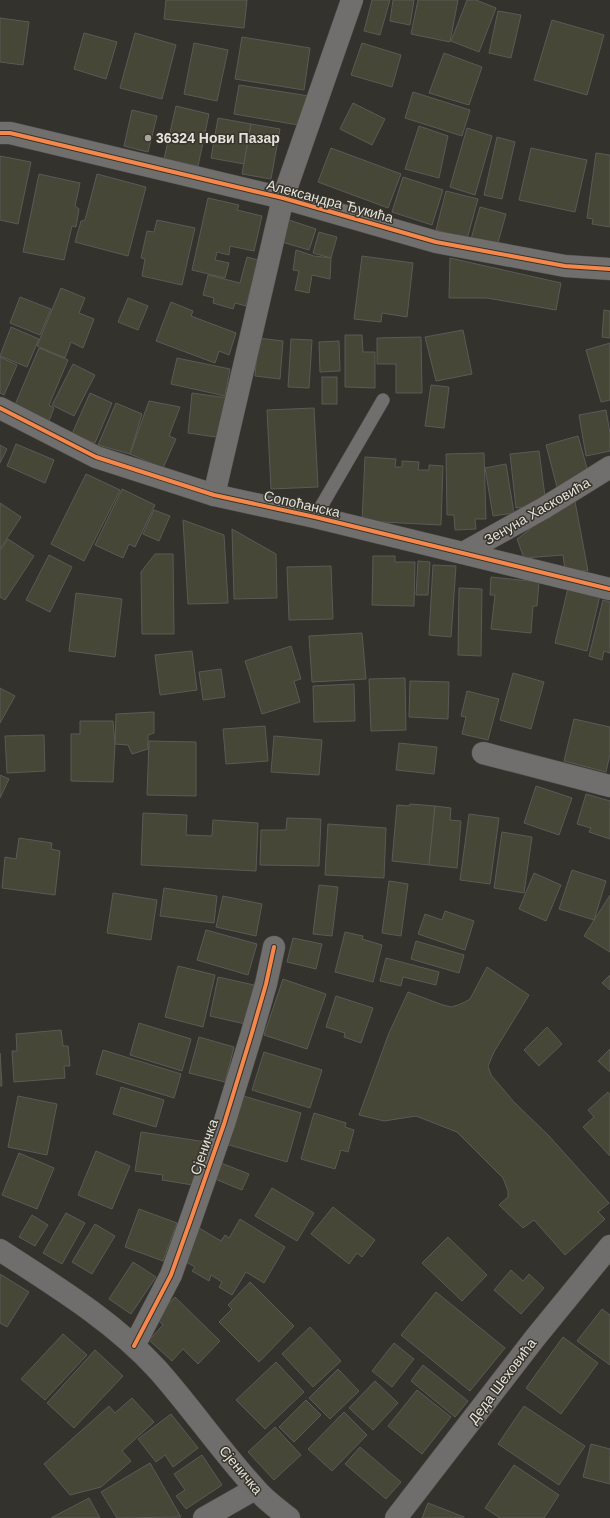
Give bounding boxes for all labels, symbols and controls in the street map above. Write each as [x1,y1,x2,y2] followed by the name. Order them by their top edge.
[156,130,280,146] place label: 36324 Нови Пазар
[143,133,153,143] marker: 36324 Нови Пазар
[265,176,395,226] street label: Александра Ђукића
[481,474,593,548] street label: Зенуна Хасковића
[262,487,342,521] street label: Сопоћанска
[187,1117,221,1177] street label: Сјеничка
[465,1335,539,1427] street label: Деда Шеховића
[216,1443,266,1498] street label: Сјеничка

